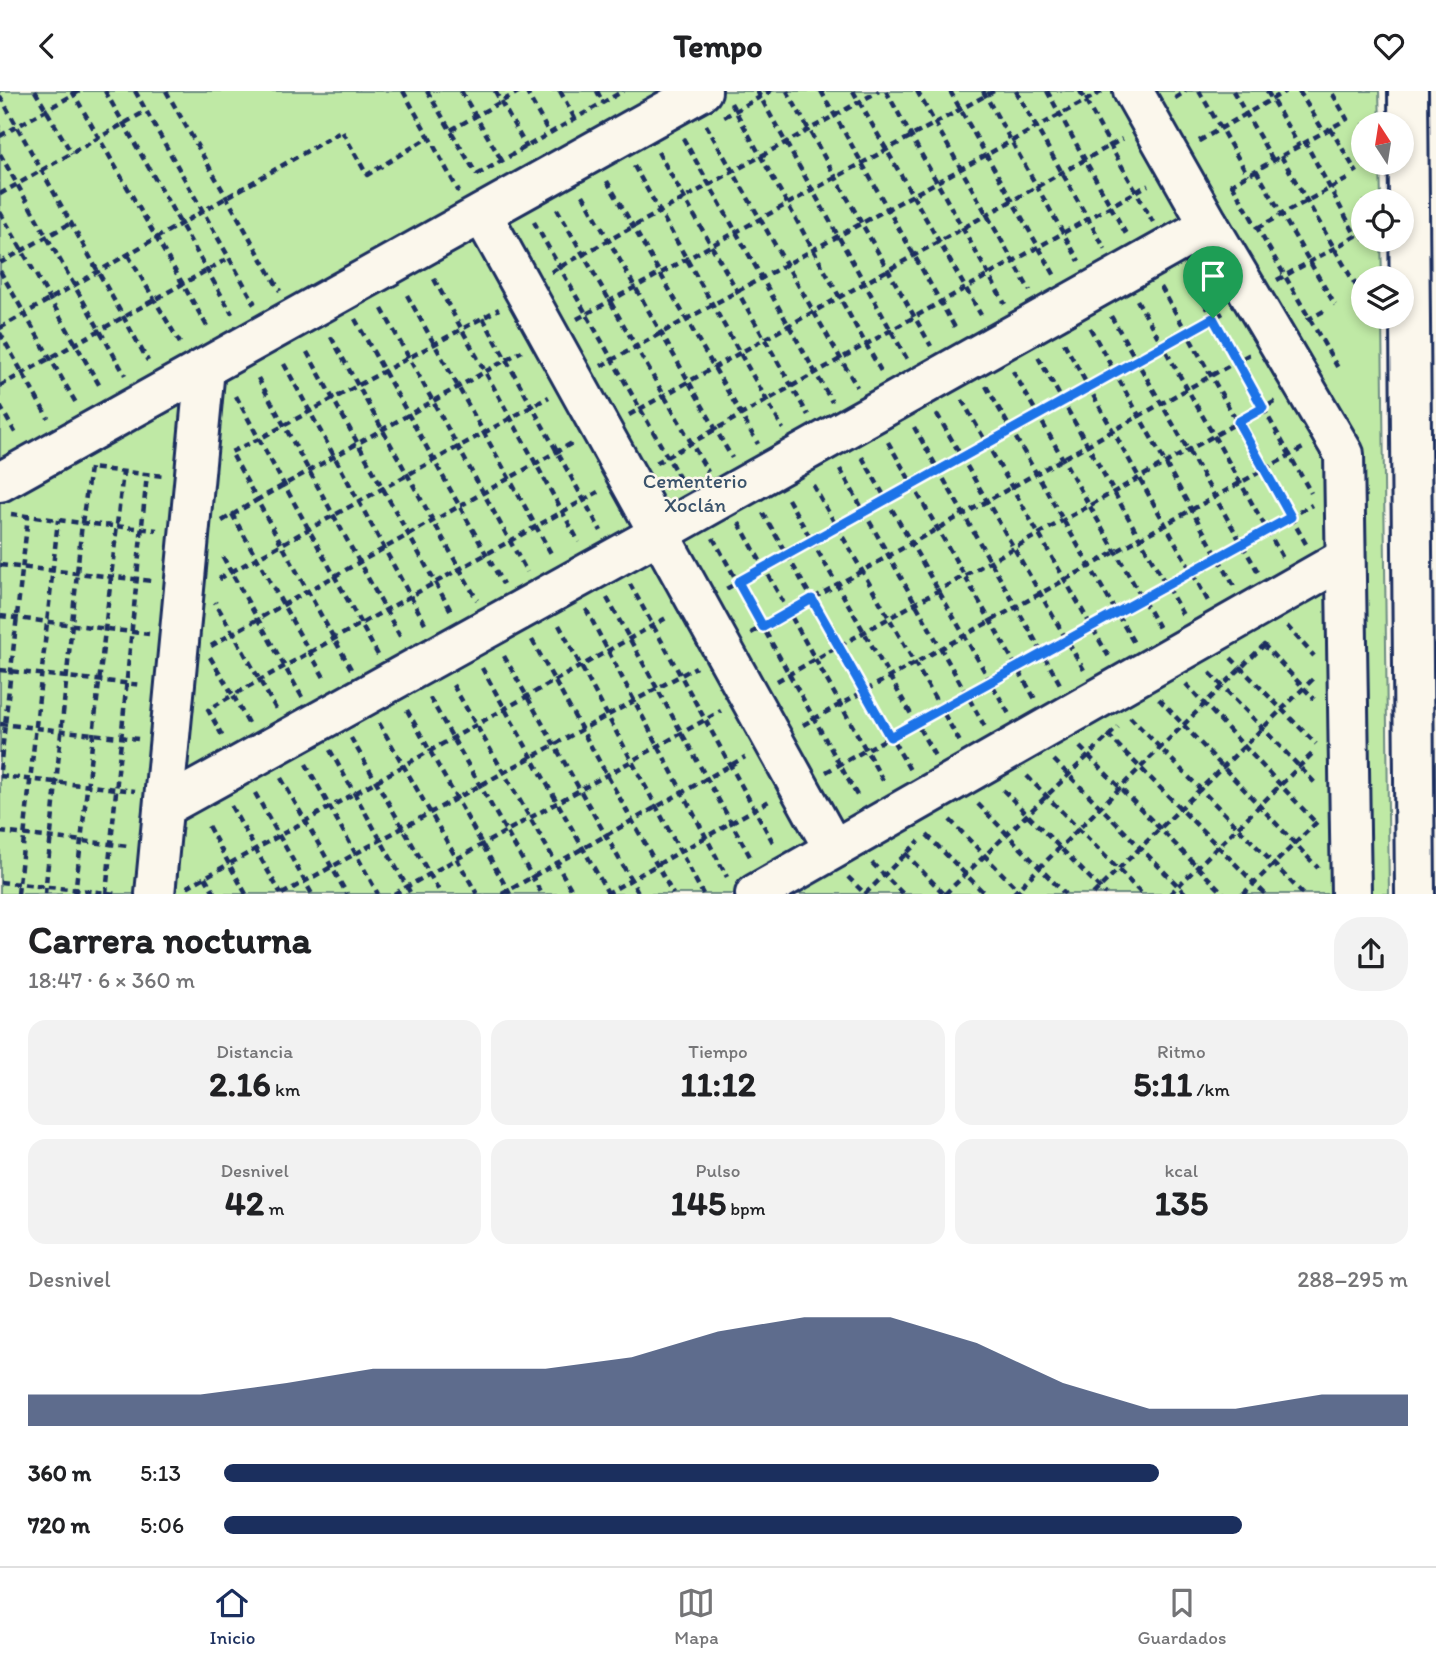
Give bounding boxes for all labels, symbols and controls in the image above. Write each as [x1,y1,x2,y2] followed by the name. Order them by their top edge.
[28,27,66,65] icon: back
[674,27,763,65] text: Tempo
[1370,27,1408,65] icon: heart
[1351,112,1414,175] north arrow
[1351,112,1414,329] map controls
[1351,189,1414,252] button: locate
[1183,246,1243,318] pin
[1194,257,1232,295] icon: arrive
[1351,266,1414,329] button: layers
[643,468,747,517] park label: Cementerio Xoclán
[28,917,311,963] text: Carrera nocturna
[1334,917,1408,991] button: share
[28,966,195,994] text: 18:47 · 6 × 360 m
[216,1040,293,1063] text: Distancia
[688,1040,748,1063] text: Tiempo
[1157,1040,1206,1063] text: Ritmo
[209,1063,271,1105] text: 2.16
[680,1063,756,1105] text: 11:12
[1133,1063,1192,1105] text: 5:11
[271,1078,300,1101] text: km
[1192,1078,1230,1101] text: /km
[220,1159,289,1182] text: Desnivel
[696,1159,740,1182] text: Pulso
[1164,1159,1198,1182] text: kcal
[225,1182,264,1224] text: 42
[670,1182,726,1224] text: 145
[1154,1182,1208,1224] text: 135
[264,1197,285,1220] text: m
[726,1197,766,1220] text: bpm
[28,1265,111,1293] text: Desnivel
[1297,1265,1408,1293] text: 288–295 m
[28,1459,91,1487] text: 360 m
[140,1459,181,1487] text: 5:13
[28,1511,90,1539] text: 720 m
[140,1511,184,1539] text: 5:06
[209,1584,255,1649] tab: Inicio
[674,1584,719,1649] tab: Mapa
[1137,1584,1227,1649] tab: Guardados

